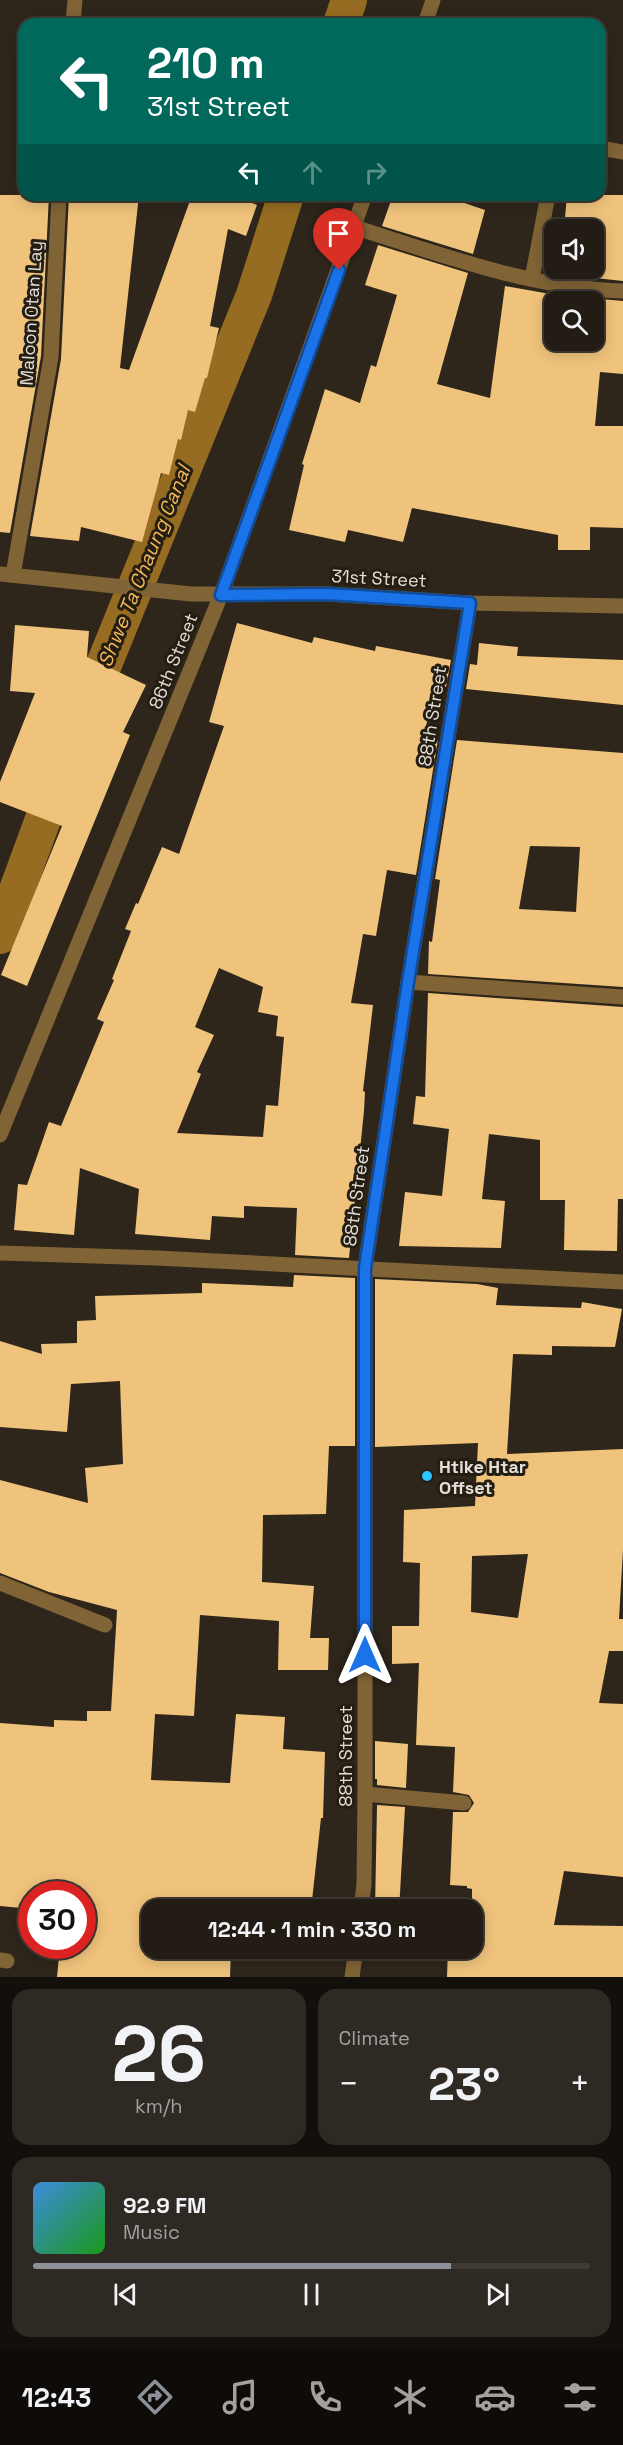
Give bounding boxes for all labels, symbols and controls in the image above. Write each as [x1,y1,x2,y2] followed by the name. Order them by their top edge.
[147,37,265,90] text: 210 m
[48,42,126,120] icon: left
[147,89,290,124] text: 31st Street
[233,156,266,189] icon: left
[296,156,329,189] icon: ahead
[359,156,392,189] icon: right
[313,208,364,270] pin
[322,217,355,250] icon: arrive
[544,219,604,351] map controls
[544,219,604,279] button: sound
[14,240,48,386] street label: Maloon Otan Lay
[544,291,604,351] button: search
[92,459,197,671] water label: Shwe Ta Chaung Canal
[331,564,427,592] street label: 31st Street
[143,610,203,712] street label: 86th Street
[413,664,451,768] street label: 88th Street
[338,1144,374,1248] street label: 88th Street
[439,1455,526,1499] place label: Htike Htar Offset
[420,1469,434,1483] marker: Htike Htar Offset
[333,1623,397,1687] position arrow
[334,1705,357,1807] street label: 88th Street
[18,1881,96,1959] speed limit sign: 30
[208,1915,416,1943] text: 12:44 · 1 min · 330 m
[111,2004,206,2104] text: 26
[339,2025,410,2051] text: Climate
[428,2056,500,2113] text: 23°
[339,2063,359,2105] text: −
[570,2063,590,2105] text: +
[135,2093,183,2119] text: km/h
[123,2191,207,2219] text: 92.9 FM
[123,2219,180,2245] text: Music
[109,2278,142,2311] icon: previous
[295,2278,328,2311] icon: pause
[481,2278,514,2311] icon: next
[134,2376,176,2418] icon: directions
[219,2376,261,2418] icon: music
[304,2376,346,2418] icon: phone
[389,2376,431,2418] icon: climate
[474,2376,516,2418] icon: car
[559,2376,601,2418] icon: filters
[22,2380,91,2415] text: 12:43

